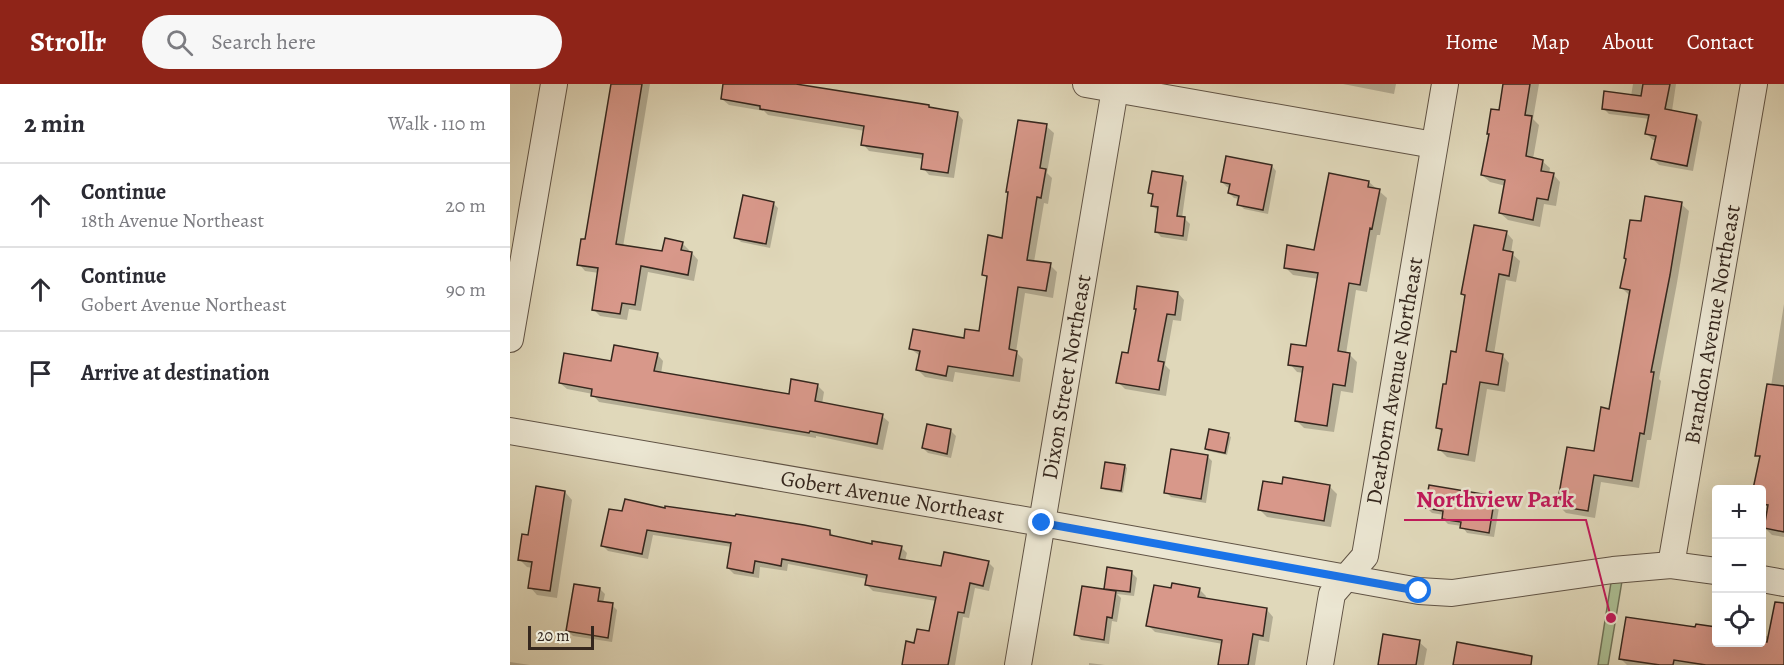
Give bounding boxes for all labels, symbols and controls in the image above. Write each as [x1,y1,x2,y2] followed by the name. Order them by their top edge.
[142,15,562,69] search box
[30,23,106,61] text: Strollr
[163,26,196,59] icon: search
[211,27,316,57] text: Search here
[1445,28,1498,56] text: Home
[1531,28,1569,56] text: Map
[1602,28,1654,56] text: About
[1687,28,1754,56] text: Contact
[24,106,85,141] text: 2 min
[388,110,486,137] text: Walk · 110 m
[81,177,166,207] text: Continue
[24,189,57,222] icon: ahead
[445,192,486,219] text: 20 m
[1677,202,1748,447] street label: Brandon Avenue Northeast
[81,207,264,234] text: 18th Avenue Northeast
[1359,255,1430,507] street label: Dearborn Avenue Northeast
[81,261,166,291] text: Continue
[1034,272,1099,482] street label: Dixon Street Northeast
[24,273,57,306] icon: ahead
[446,276,486,303] text: 90 m
[81,291,287,318] text: Gobert Avenue Northeast
[24,357,57,390] icon: arrive
[81,358,270,388] text: Arrive at destination
[778,463,1006,531] street label: Gobert Avenue Northeast
[1404,478,1586,520] callout: Northview Park
[1416,483,1575,515] text: Northview Park
[1712,485,1766,647] map controls
[1712,485,1766,539] button: +
[1028,509,1054,535] route end
[1712,539,1766,593] button: −
[1405,577,1431,603] route start
[1712,593,1766,647] button: locate
[528,623,594,650] scale bar
[537,625,570,647] text: 20 m

